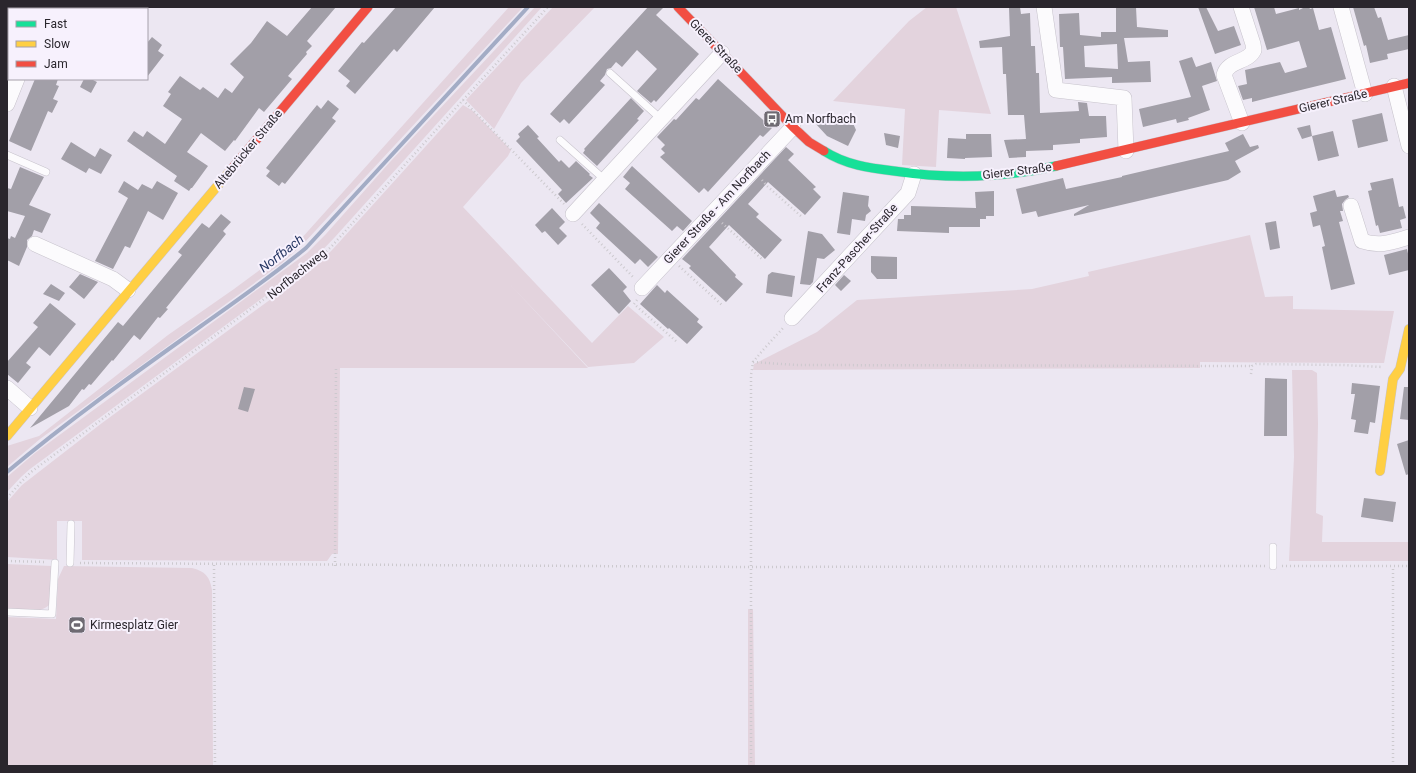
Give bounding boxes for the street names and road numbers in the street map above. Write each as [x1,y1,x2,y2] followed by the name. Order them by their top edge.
[687,16,745,76] street label: Gierer Straße
[1297,86,1369,116] street label: Gierer Straße
[211,107,285,191] street label: Altebrücker Straße
[661,147,773,267] street label: Gierer Straße - Am Norfbach
[982,160,1052,182] street label: Gierer Straße
[813,201,901,295] street label: Franz-Pascher-Straße
[265,246,329,302] street label: Norfbachweg

